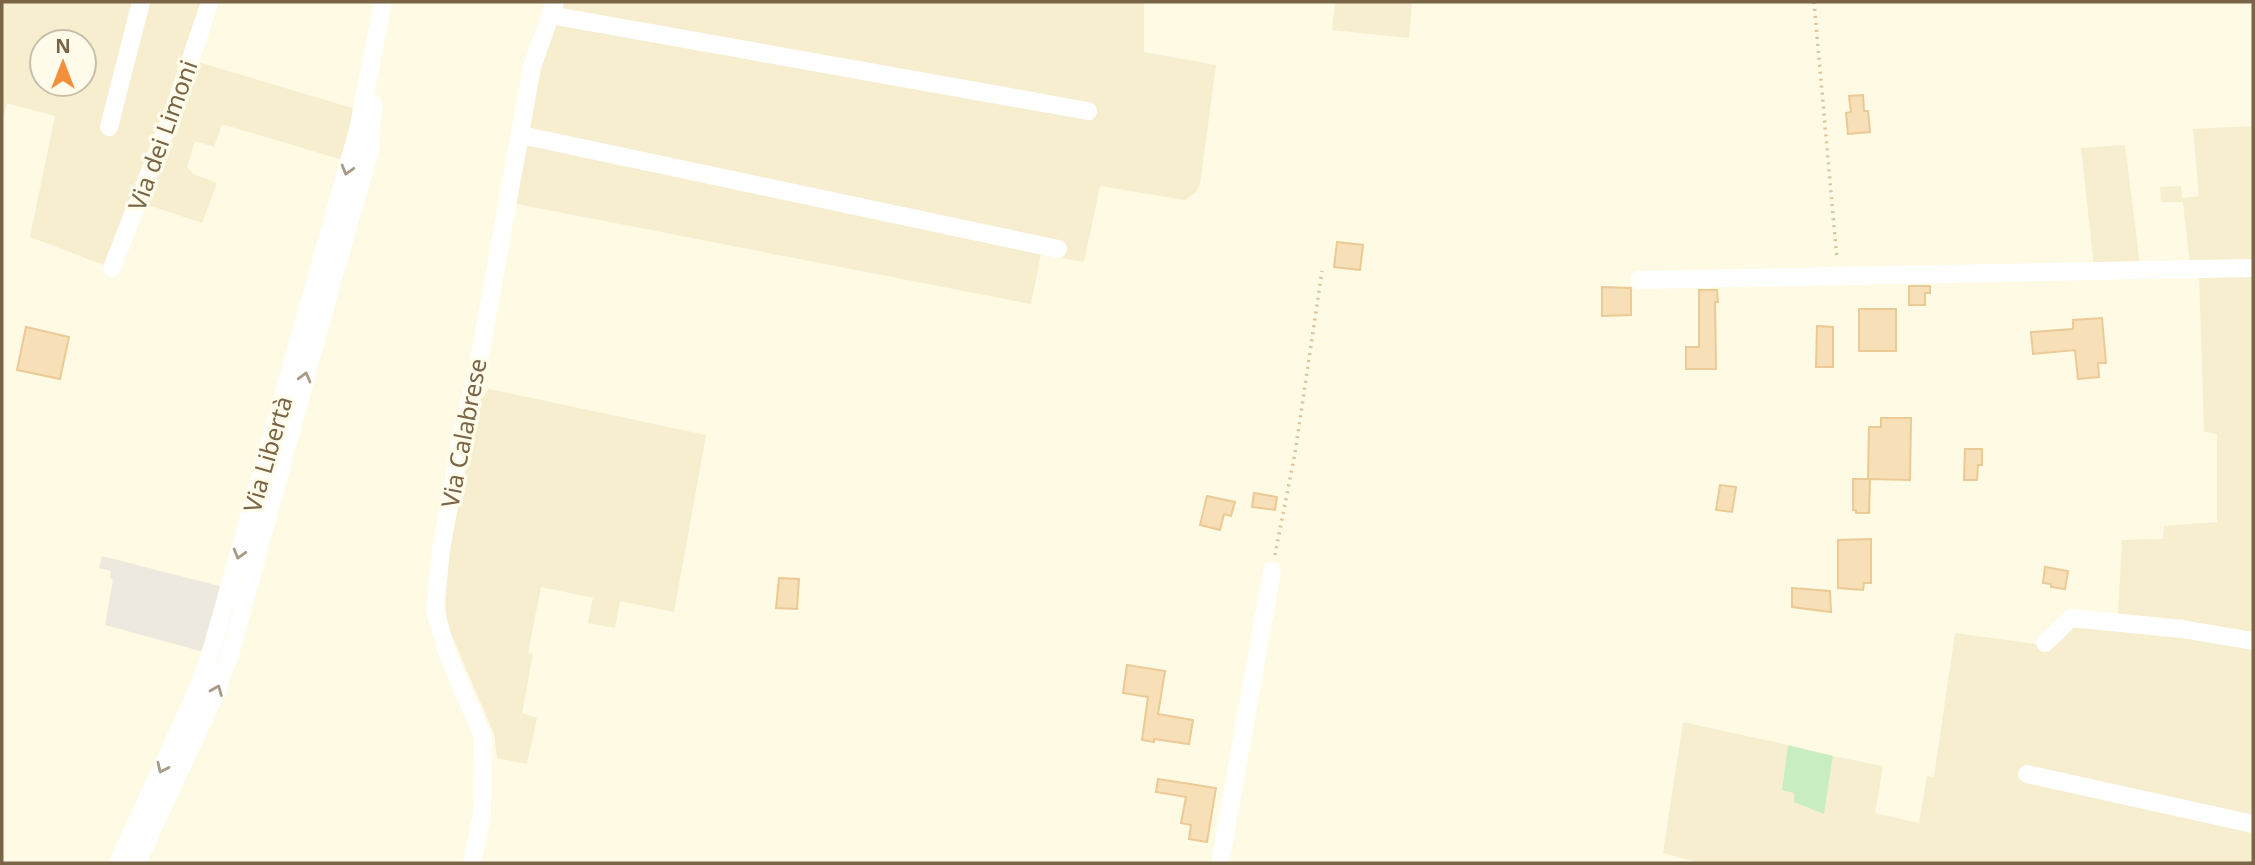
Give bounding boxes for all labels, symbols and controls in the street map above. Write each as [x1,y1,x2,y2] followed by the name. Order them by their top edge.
[28,28,98,98] north arrow
[55,33,71,59] text: N
[120,55,204,215] street label: Via dei Limoni
[340,164,355,176] one-way arrow
[432,356,494,510] street label: Via Calabrese
[297,371,312,383] one-way arrow
[235,392,299,516] street label: Via Libertà
[232,548,247,560] one-way arrow
[208,685,222,697] one-way arrow
[156,761,170,773] one-way arrow

